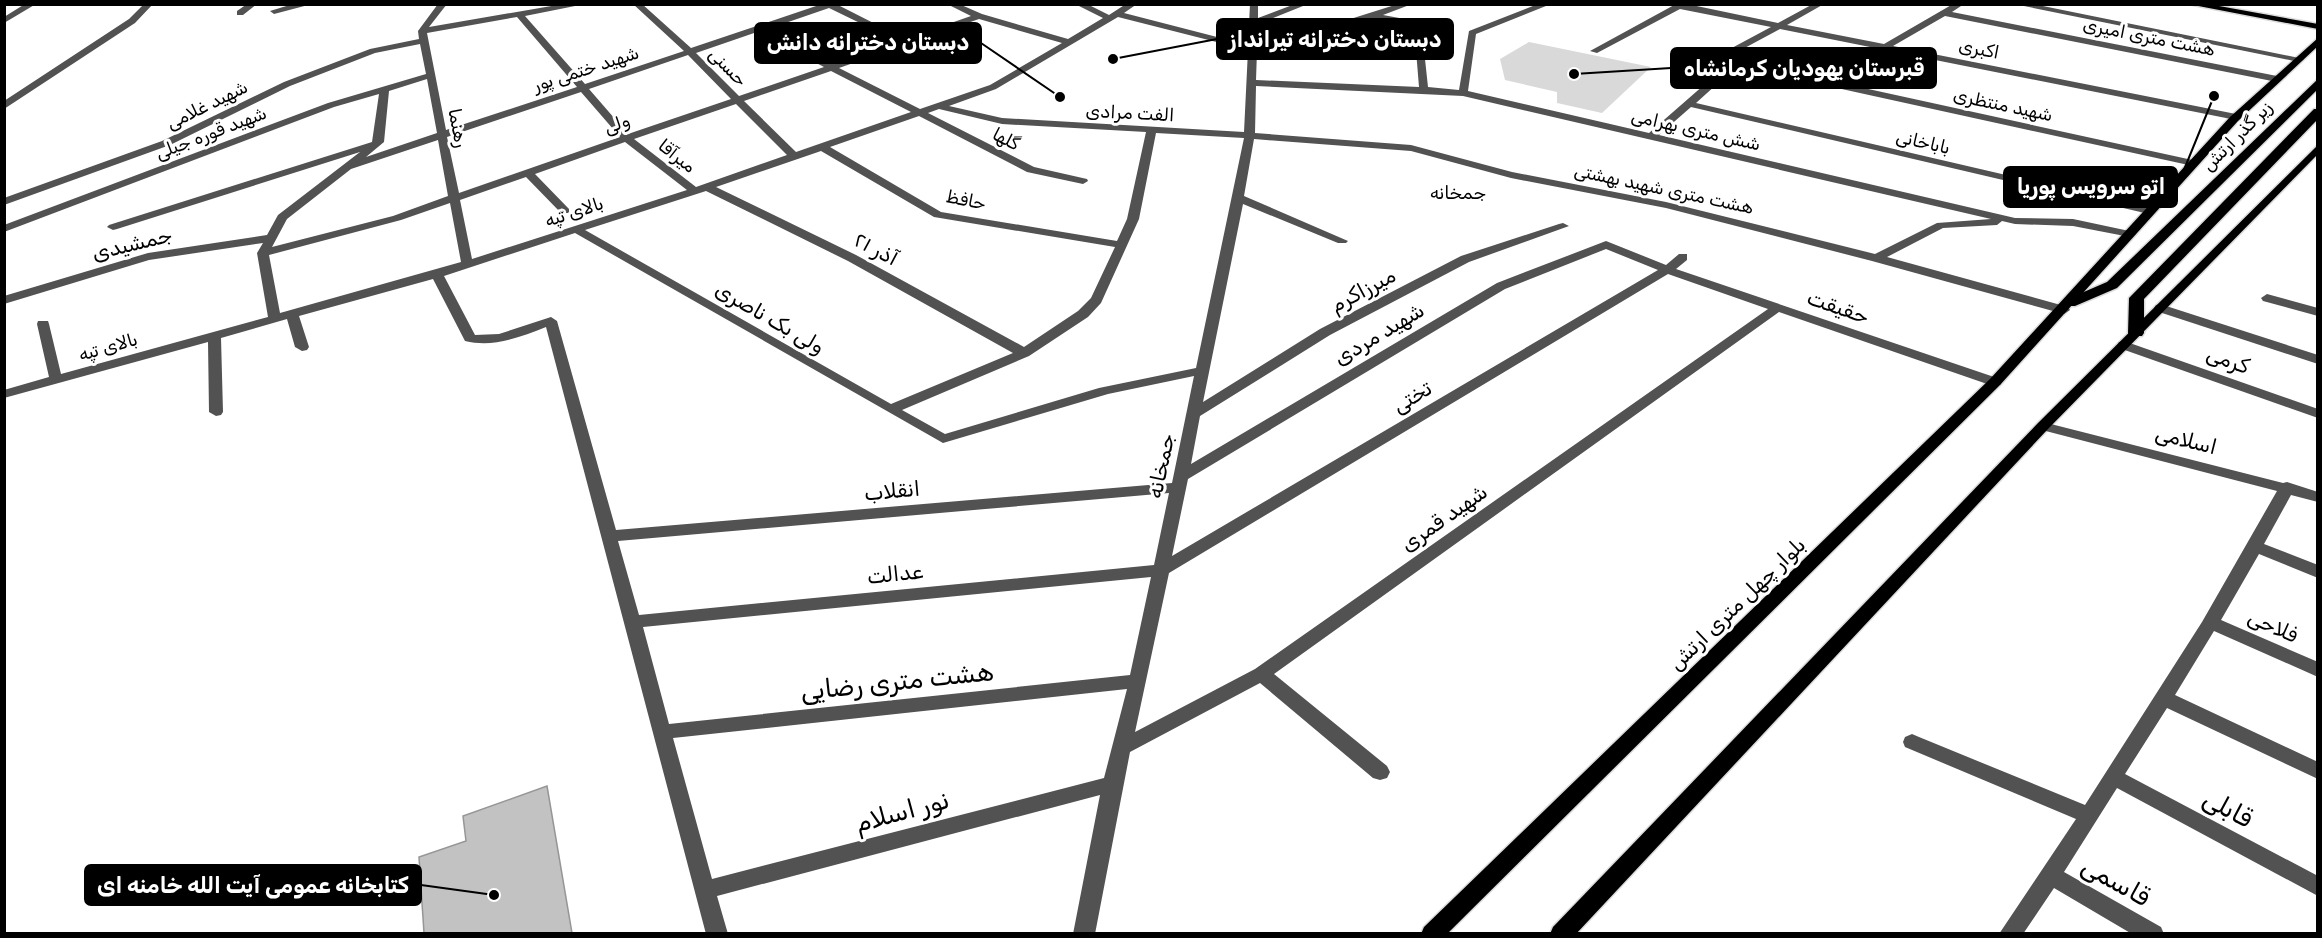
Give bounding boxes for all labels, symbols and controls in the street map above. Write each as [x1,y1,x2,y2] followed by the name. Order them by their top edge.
[2081,13,2217,61] street label: هشت متری امیری
[1217,19,1453,59] callout: دبستان دخترانه تیرانداز
[755,23,981,63] callout: دبستان دخترانه دانش
[1227,26,1441,53] text: دبستان دخترانه تیرانداز
[767,29,969,56] text: دبستان دخترانه دانش
[1957,34,2001,64] street label: اکبری
[529,42,642,98] street label: شهید ختمی پور
[704,43,752,91] street label: حسنی
[1671,48,1936,88] callout: قبرستان یهودیان کرمانشاه
[1684,55,1924,82] text: قبرستان یهودیان کرمانشاه
[163,76,251,134] street label: شهید غلامی
[1951,84,2055,126] street label: شهید منتظری
[2197,96,2277,176] street label: زیر گذر ارتش
[1085,100,1175,126] street label: الفت مرادی
[152,102,270,164] street label: شهید قوره جیلی
[1629,104,1763,156] street label: شش متری بهرامی
[443,106,473,150] street label: رهنما
[601,109,633,139] street label: ولی
[989,123,1023,155] street label: گلها
[1894,125,1952,159] street label: باباخانی
[654,134,700,178] street label: میرآقا
[1572,159,1756,219] street label: هشت متری شهید بهشتی
[2004,167,2177,207] callout: اتو سرویس پوریا
[2017,173,2165,201] text: اتو سرویس پوریا
[1430,182,1486,204] district label: جمخانه
[944,185,988,215] street label: حافظ
[542,192,606,233] street label: بالای تپه
[89,222,175,266] street label: جمشیدی
[850,227,903,271] street label: ۲۱ آذر
[1326,262,1400,318] street label: میرزاکرم
[711,276,829,360] street label: ولی بک ناصری
[1804,284,1873,329] street label: حقیقت
[1329,297,1428,370] street label: شهید مردی
[76,328,140,367] street label: بالای تپه
[2203,340,2253,379] street label: کرمی
[1387,375,1436,418] street label: تختی
[2153,420,2220,459] street label: اسلامی
[1141,431,1180,500] street label: جمخانه
[863,476,921,505] street label: انقلاب
[1396,479,1492,556] street label: شهید قمری
[1663,532,1811,676] street label: بلوار چهل متری ارتش
[866,558,924,589] street label: عدالت
[2244,604,2302,648] street label: فلاحی
[799,656,995,707] street label: هشت متری رضایی
[2197,782,2258,834] street label: قابلی
[852,784,953,840] street label: نور اسلام
[2076,850,2156,913] street label: قاسمی
[85,865,421,905] callout: کتابخانه عمومی آیت الله خامنه ای
[97,872,409,899] text: کتابخانه عمومی آیت الله خامنه ای

